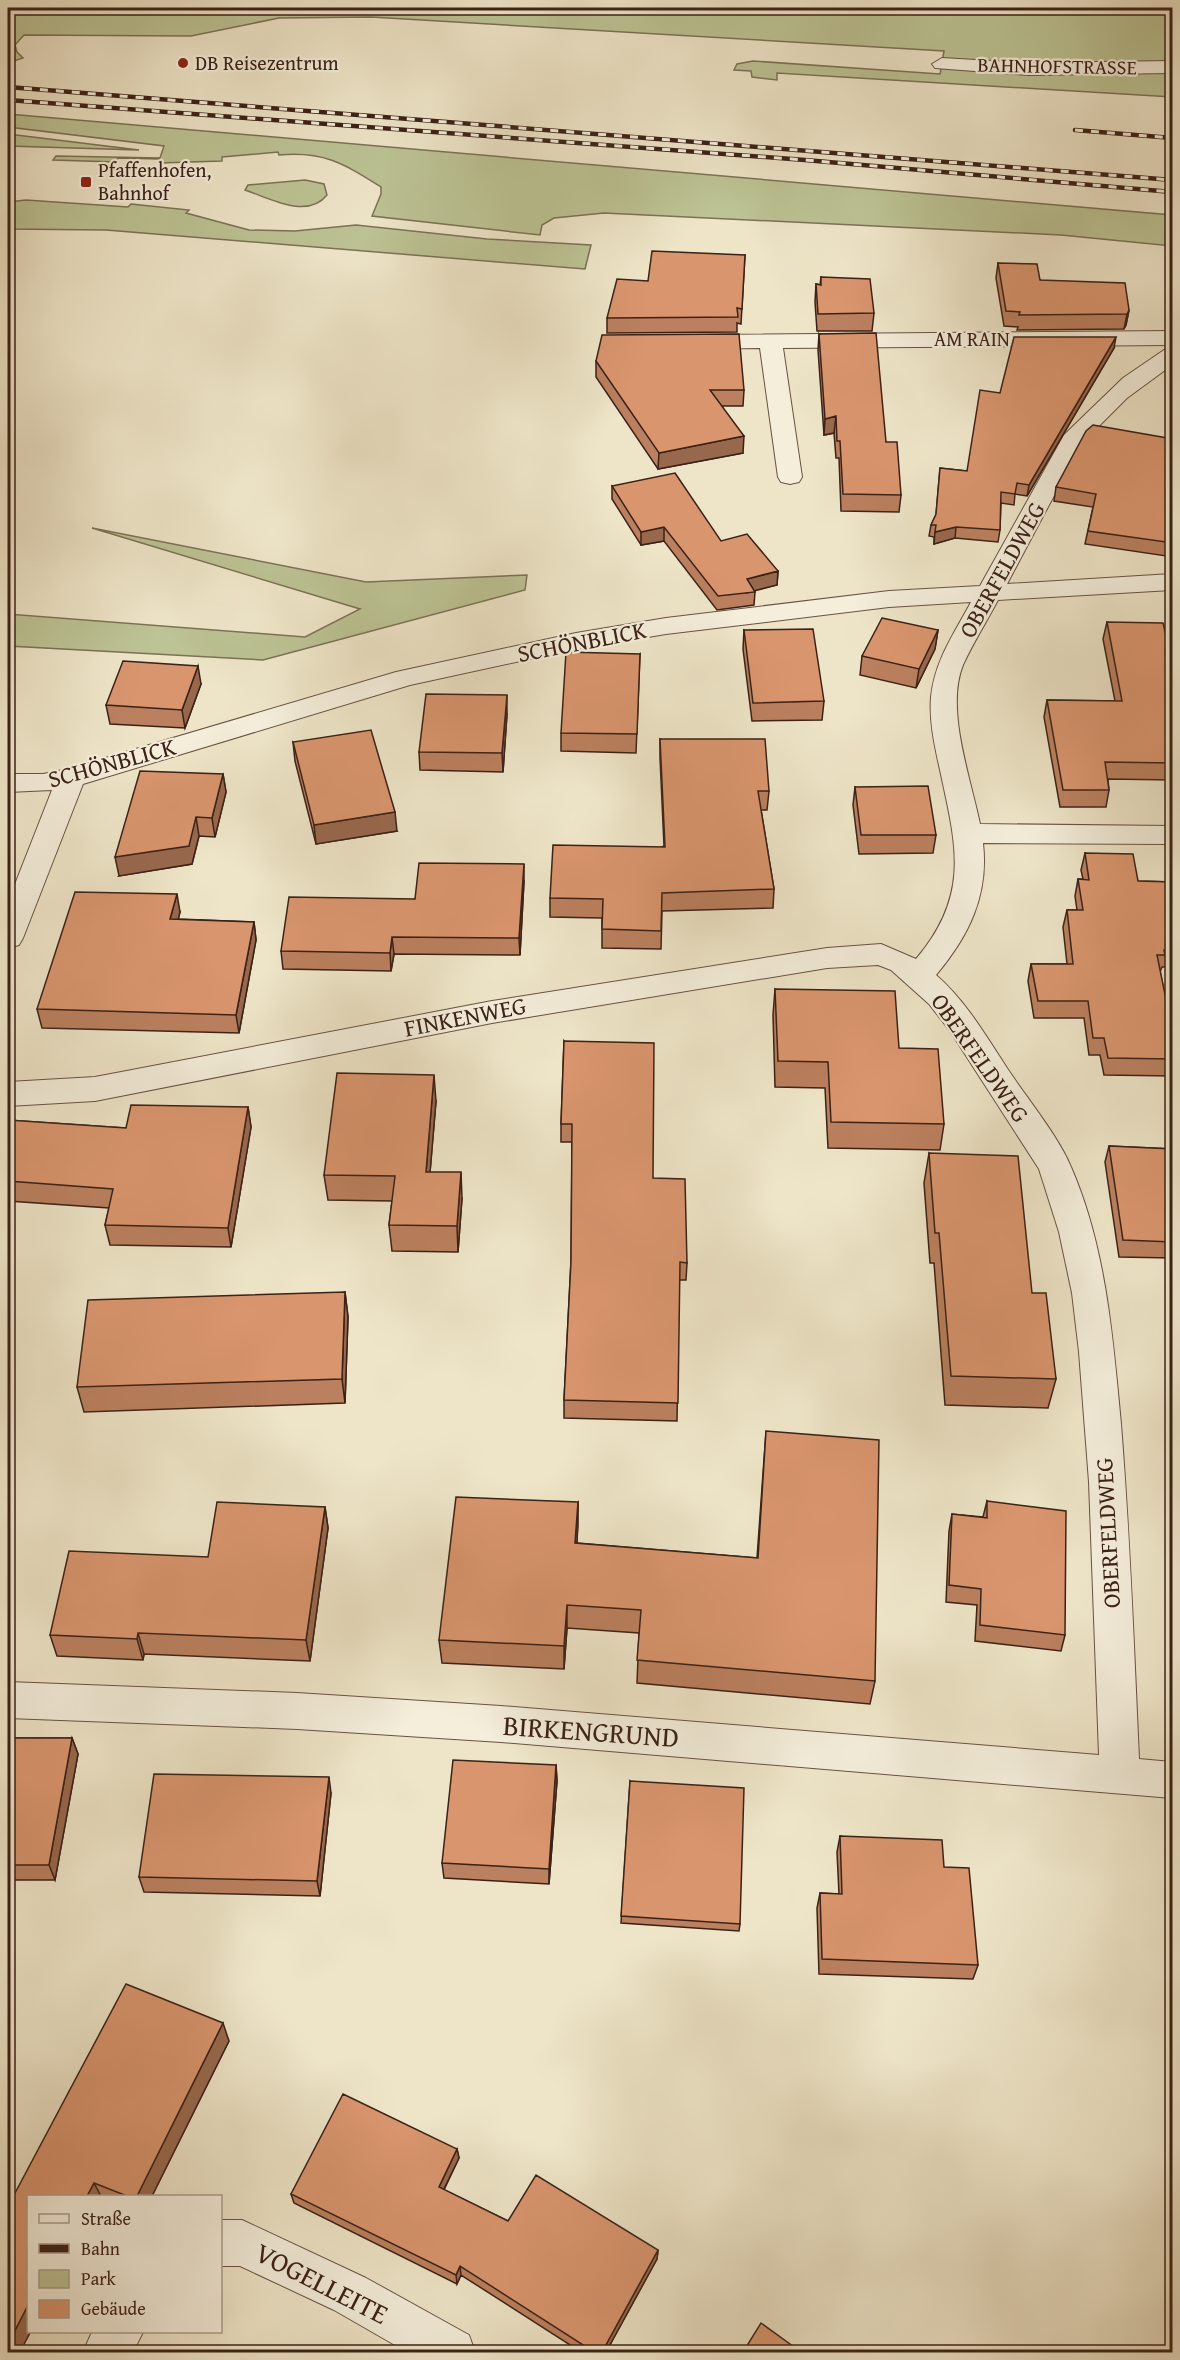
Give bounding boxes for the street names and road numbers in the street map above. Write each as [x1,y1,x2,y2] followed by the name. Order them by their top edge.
[977,50,1137,81] street label: BAHNHOFSTRASSE
[934,324,1010,353] street label: AM RAIN
[950,495,1053,644] street label: OBERFELDWEG
[514,612,650,671] street label: SCHÖNBLICK
[44,728,180,796] street label: SCHÖNBLICK
[923,986,1038,1129] street label: OBERFELDWEG
[401,988,529,1045] street label: FINKENWEG
[1086,1457,1129,1609] street label: OBERFELDWEG
[502,1704,680,1757] street label: BIRKENGRUND
[248,2231,396,2334] street label: VOGELLEITE

